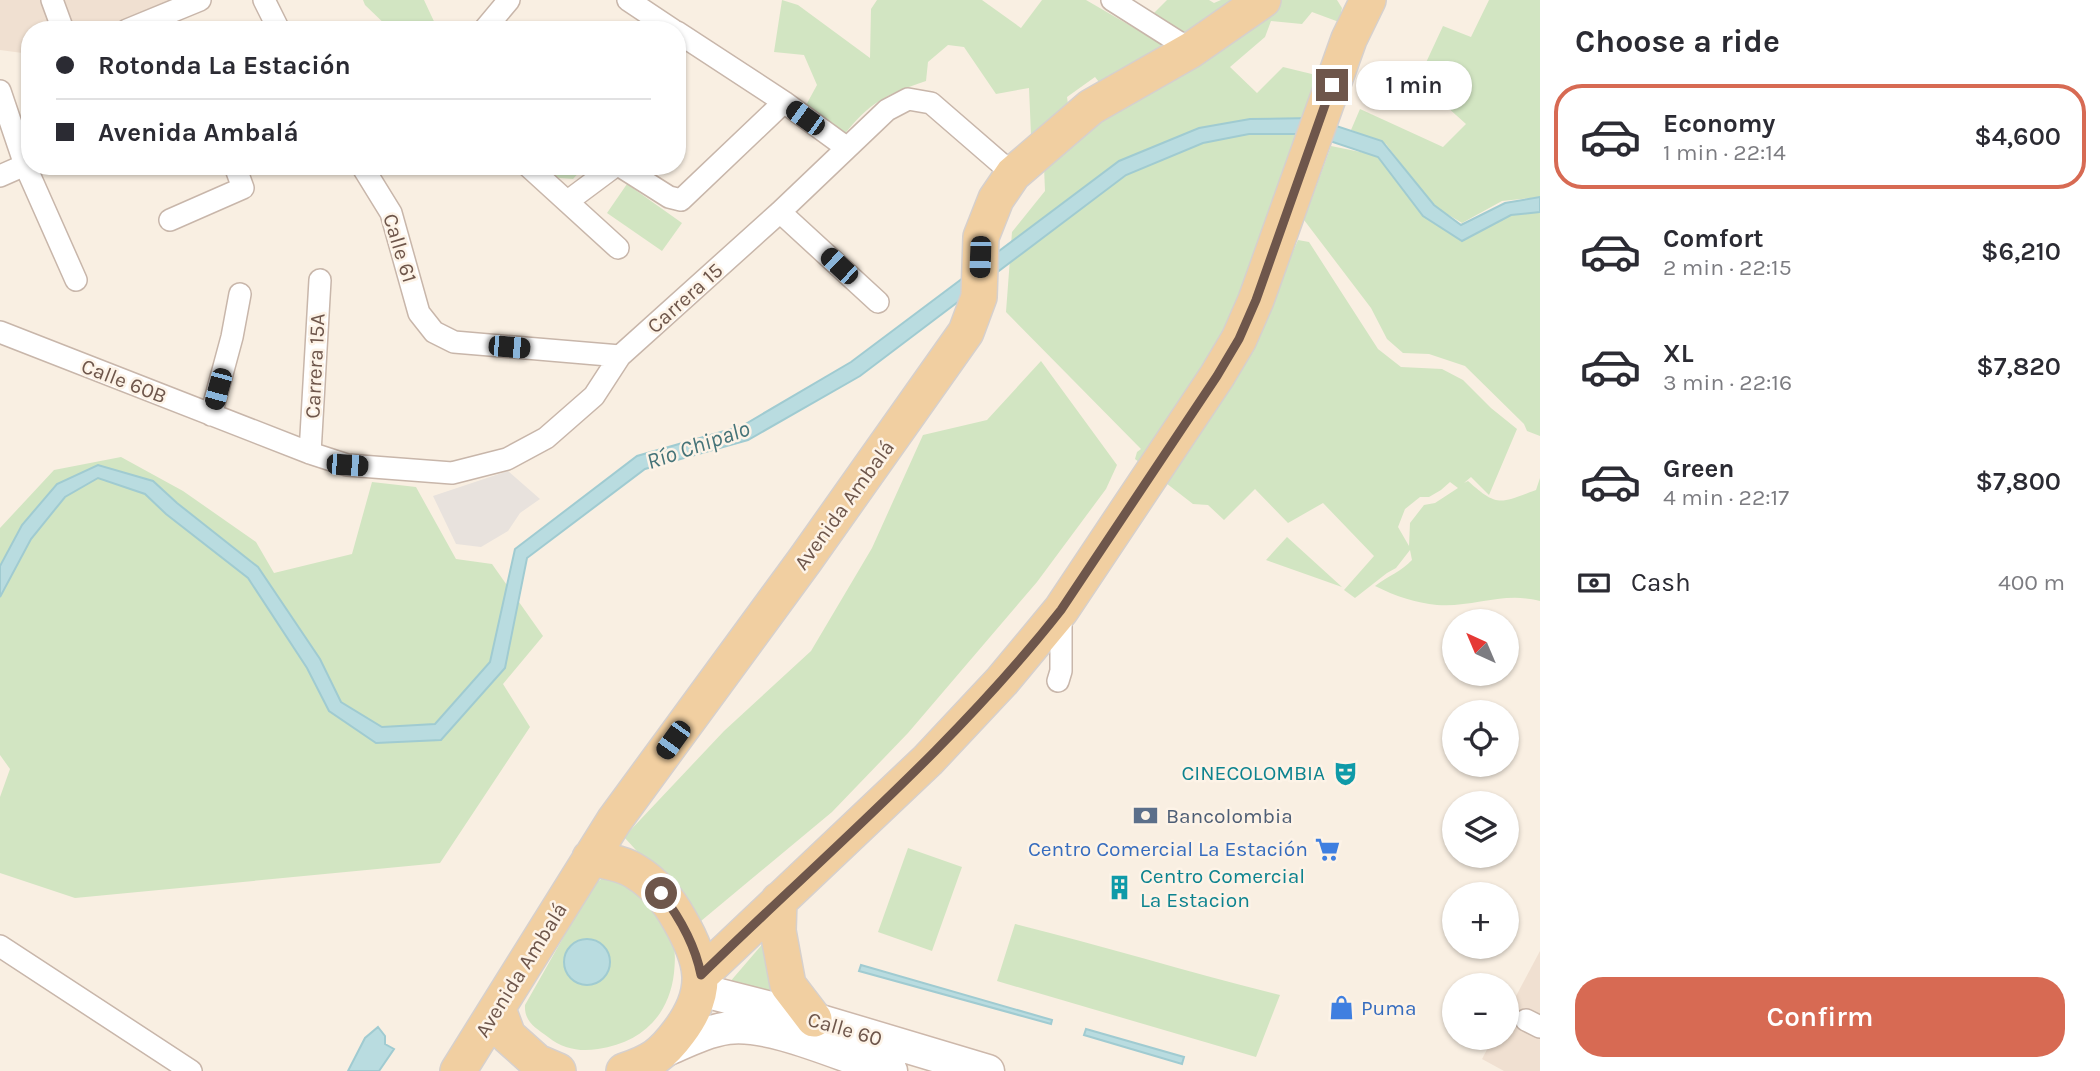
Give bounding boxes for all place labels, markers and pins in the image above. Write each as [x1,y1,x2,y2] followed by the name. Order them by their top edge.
[1331,759,1359,787] theatre icon: CINECOLOMBIA
[1181,761,1325,785] place label: CINECOLOMBIA
[1132,802,1160,830] bank icon: Bancolombia
[1166,804,1293,828] place label: Bancolombia
[1314,835,1342,863] supermarket icon: Centro Comercial La Estación
[1028,837,1308,861] place label: Centro Comercial La Estación
[1140,864,1305,912] place label: Centro Comercial La Estacion
[1106,874,1134,902] building icon: Centro Comercial La Estacion
[1327,994,1355,1022] shop icon: Puma
[1361,996,1417,1020] place label: Puma

